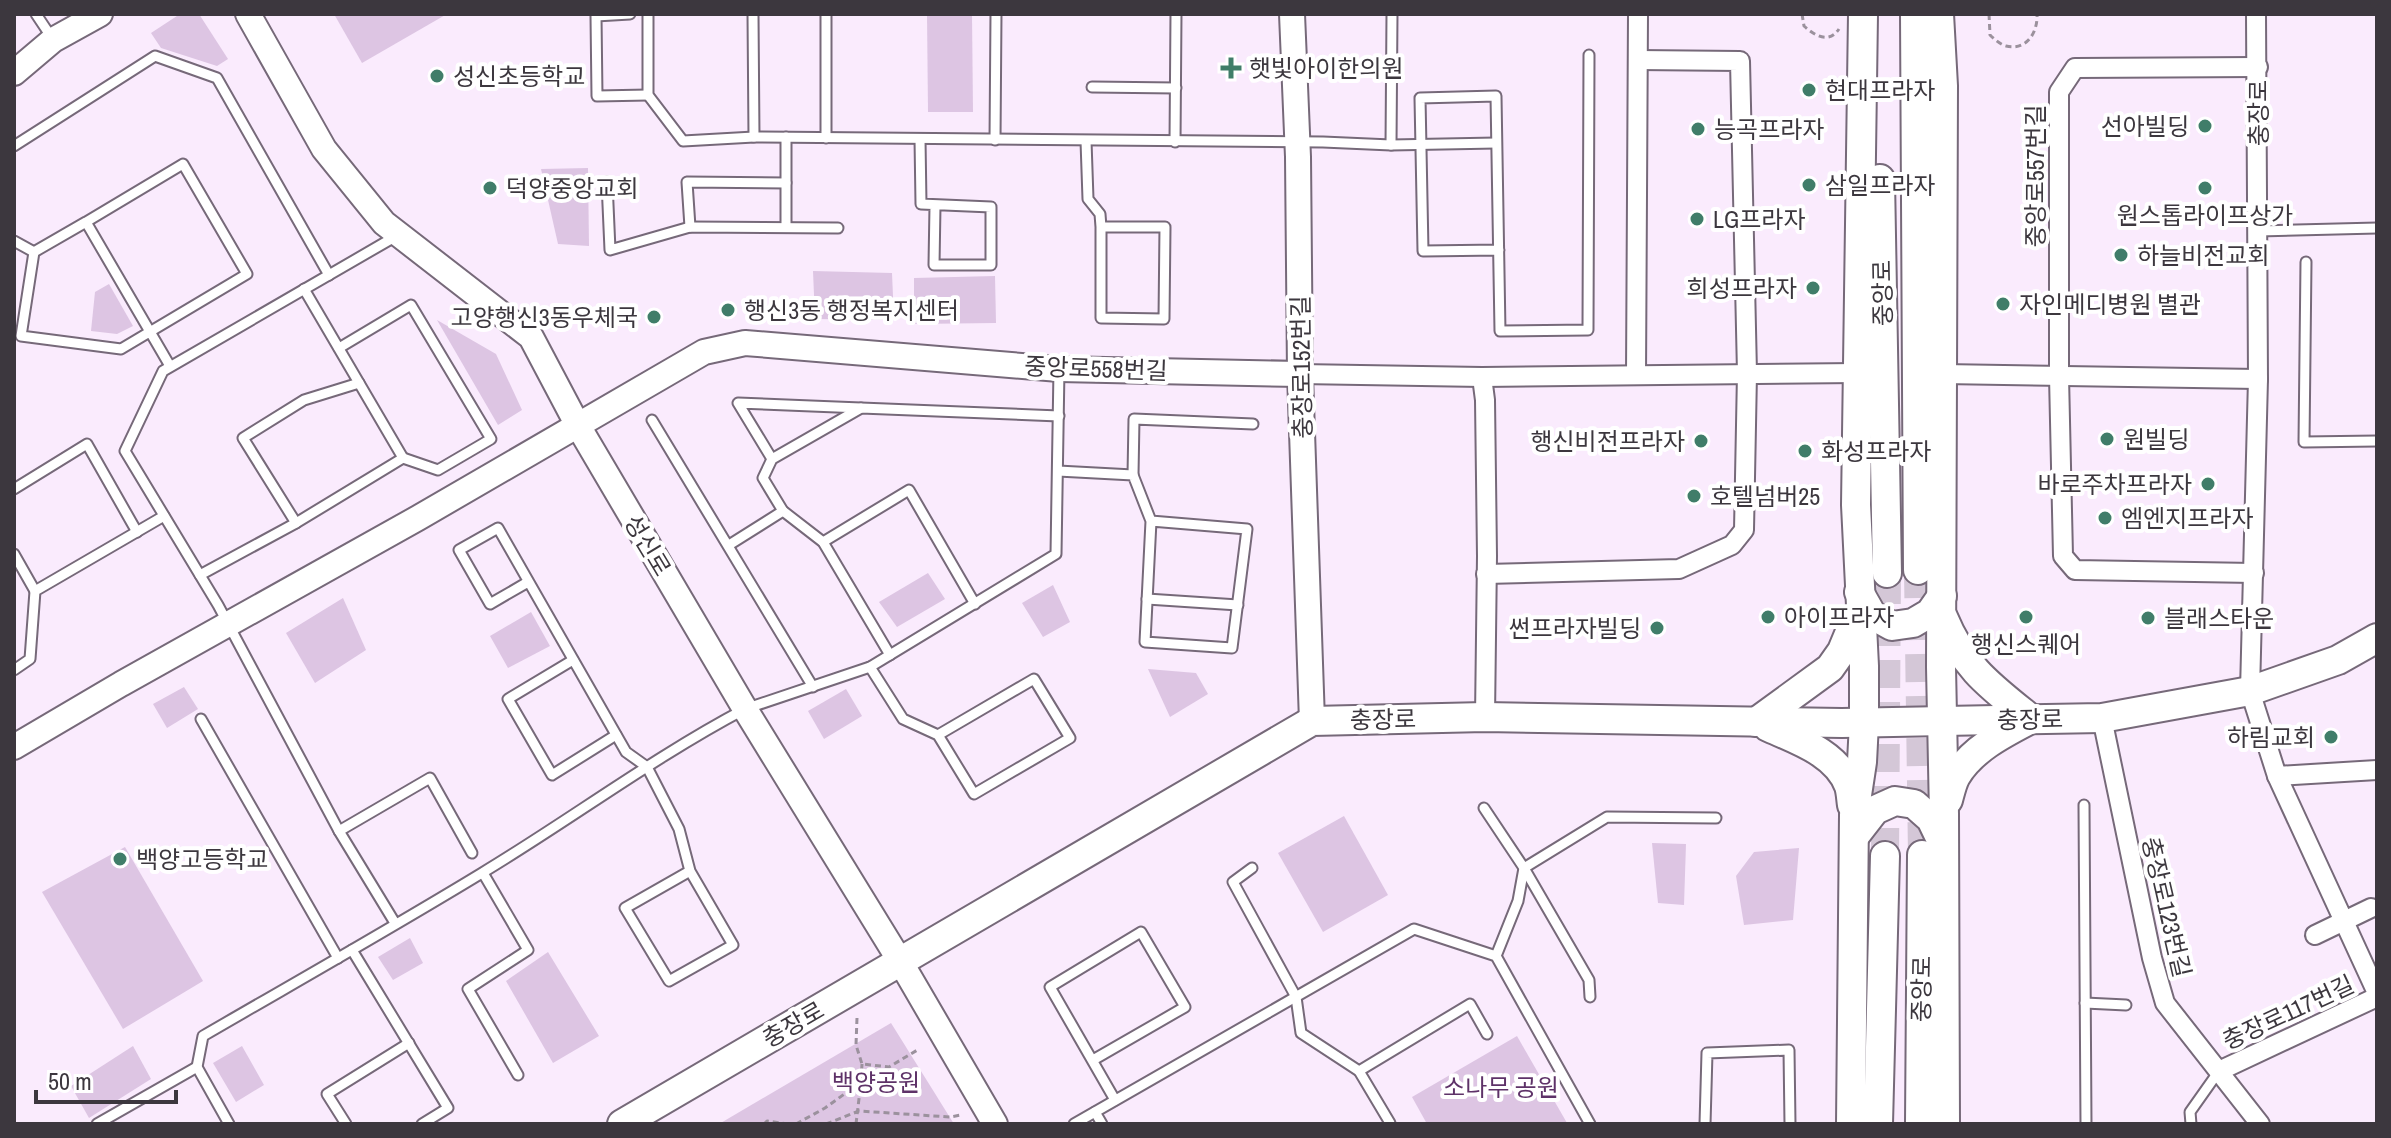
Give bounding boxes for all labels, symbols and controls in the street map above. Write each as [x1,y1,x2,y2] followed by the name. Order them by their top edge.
[1249,52,1404,84] place label: 햇빛아이한의원
[1220,57,1242,79] marker: 햇빛아이한의원
[453,60,585,92] place label: 성신초등학교
[428,67,446,85] marker: 성신초등학교
[1825,74,1935,106] place label: 현대프라자
[2242,80,2274,146] street label: 충장로
[1800,81,1818,99] marker: 현대프라자
[2019,104,2051,248] street label: 중앙로557번길
[2101,110,2189,142] place label: 선아빌딩
[1714,113,1824,145] place label: 능곡프라자
[2196,117,2214,135] marker: 선아빌딩
[1689,120,1707,138] marker: 능곡프라자
[1825,169,1935,201] place label: 삼일프라자
[506,172,638,204] place label: 덕양중앙교회
[1800,176,1818,194] marker: 삼일프라자
[481,179,499,197] marker: 덕양중앙교회
[2196,179,2214,197] marker: 원스톱라이프상가
[2117,199,2293,231] place label: 원스톱라이프상가
[1713,203,1806,235] place label: LG프라자
[1688,210,1706,228] marker: LG프라자
[2137,239,2269,271] place label: 하늘비전교회
[2112,246,2130,264] marker: 하늘비전교회
[1865,260,1899,326] street label: 중앙로
[1687,272,1797,304] place label: 희성프라자
[1804,279,1822,297] marker: 희성프라자
[2019,288,2201,320] place label: 자인메디병원 별관
[744,294,959,326] place label: 행신3동 행정복지센터
[1284,295,1318,439] street label: 충장로152번길
[1994,295,2012,313] marker: 자인메디병원 별관
[450,301,638,333] place label: 고양행신3동우체국
[719,301,737,319] marker: 행신3동 행정복지센터
[645,308,663,326] marker: 고양행신3동우체국
[1024,350,1168,386] street label: 중앙로558번길
[2123,423,2189,455] place label: 원빌딩
[1530,425,1685,457] place label: 행신비전프라자
[2098,430,2116,448] marker: 원빌딩
[1692,432,1710,450] marker: 행신비전프라자
[1821,435,1931,467] place label: 화성프라자
[1796,442,1814,460] marker: 화성프라자
[2037,468,2192,500] place label: 바로주차프라자
[2199,475,2217,493] marker: 바로주차프라자
[1710,480,1820,512] place label: 호텔넘버25
[1685,487,1703,505] marker: 호텔넘버25
[2121,502,2253,534] place label: 엠엔지프라자
[617,508,679,582] street label: 성신로
[2096,509,2114,527] marker: 엠엔지프라자
[1784,601,1894,633] place label: 아이프라자
[2164,602,2274,634] place label: 블래스타운
[1759,608,1777,626] marker: 아이프라자
[2017,608,2035,626] marker: 행신스퀘어
[2139,609,2157,627] marker: 블래스타운
[1509,612,1641,644] place label: 썬프라자빌딩
[1648,619,1666,637] marker: 썬프라자빌딩
[1971,628,2081,660] place label: 행신스퀘어
[1350,702,1416,736] street label: 충장로
[1997,702,2063,736] street label: 충장로
[2227,721,2315,753] place label: 하림교회
[2322,728,2340,746] marker: 하림교회
[2135,834,2199,980] street label: 충장로123번길
[136,843,268,875] place label: 백양고등학교
[111,850,129,868] marker: 백양고등학교
[1904,956,1938,1022] street label: 중앙로
[2217,968,2359,1056] street label: 충장로117번길
[756,994,830,1054] street label: 충장로
[36,1054,176,1104] scale bar
[48,1065,92,1097] text: 50 m
[832,1066,920,1098] park label: 백양공원
[1443,1071,1559,1103] park label: 소나무 공원

